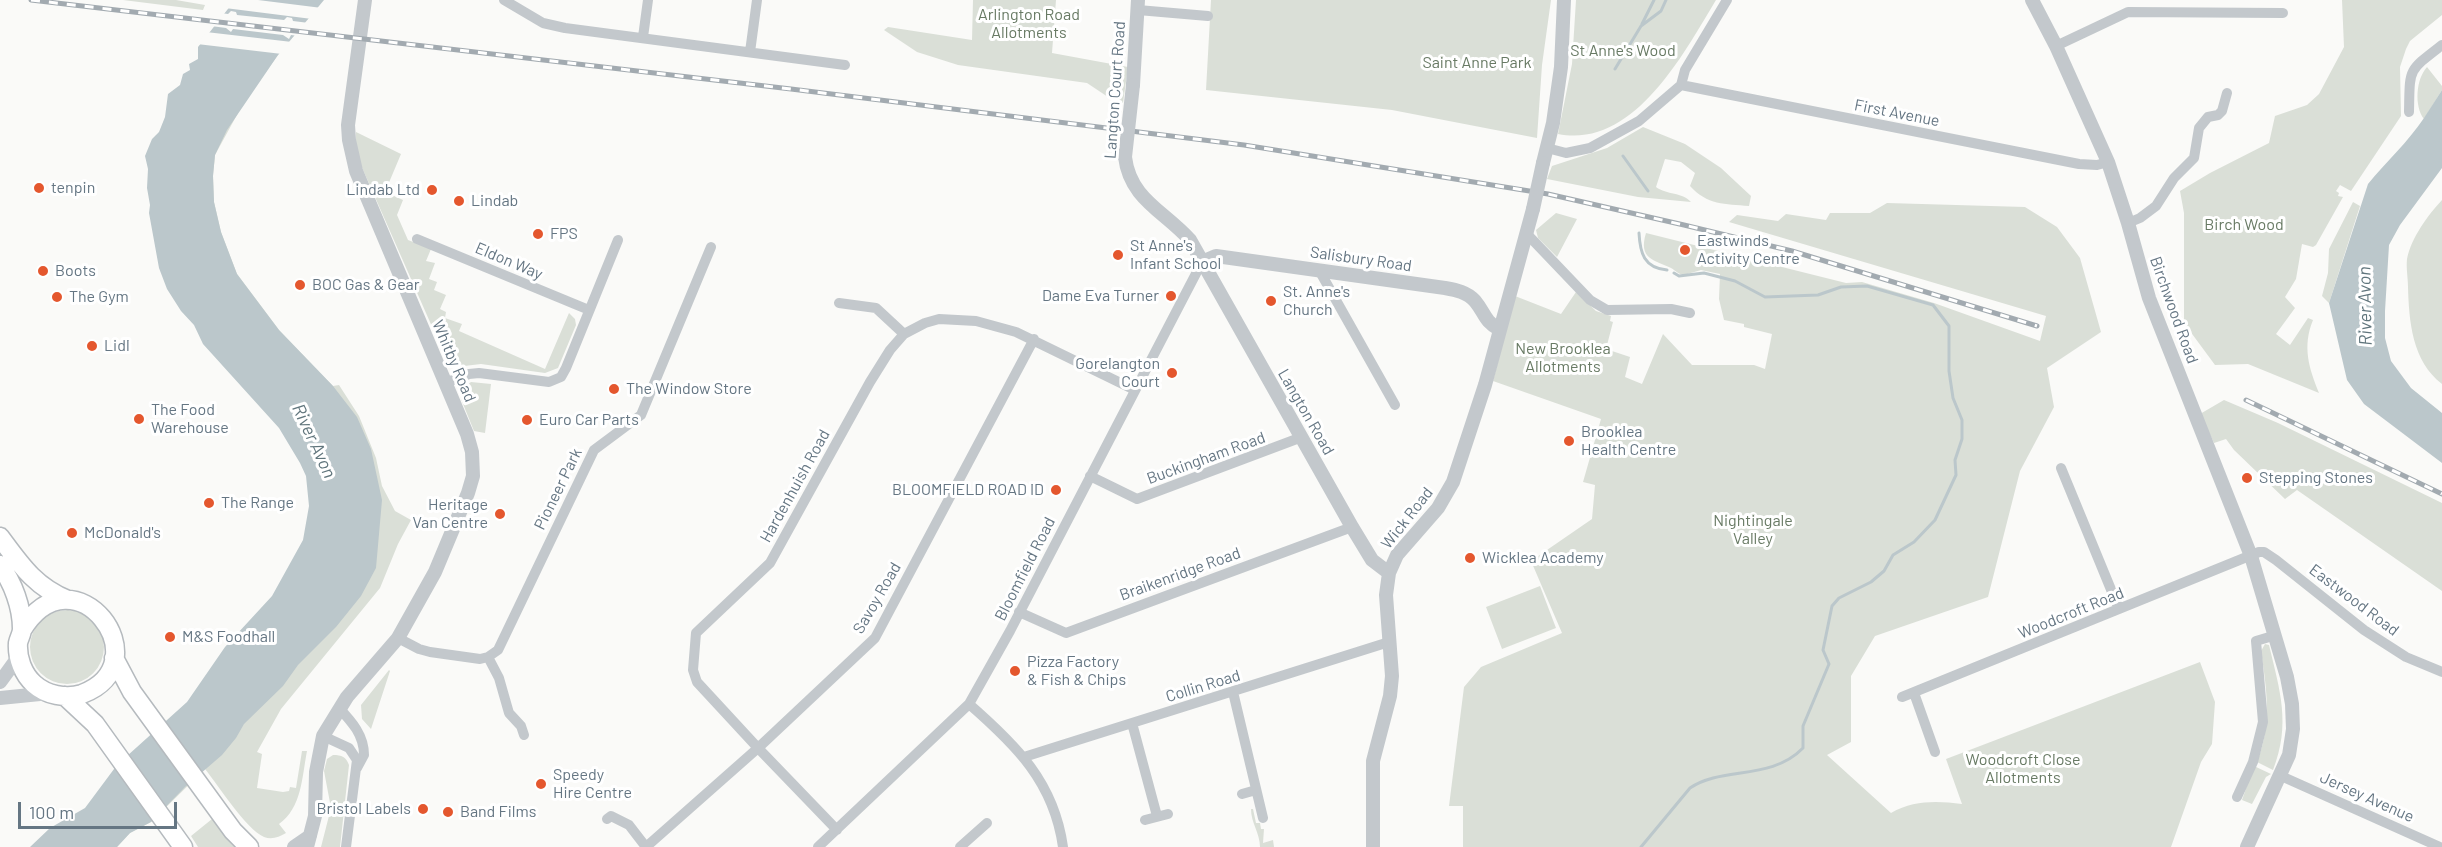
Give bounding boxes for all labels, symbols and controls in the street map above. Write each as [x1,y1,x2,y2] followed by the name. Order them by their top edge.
[978,5,1080,43] park label: Arlington Road Allotments
[1101,20,1129,160] street label: Langton Court Road
[1570,41,1676,61] park label: St Anne's Wood
[1422,53,1532,73] park label: Saint Anne Park
[1853,95,1941,131] street label: First Avenue
[51,178,95,198] place label: tenpin
[346,180,420,200] place label: Lindab Ltd
[32,181,46,195] marker: tenpin
[425,183,439,197] marker: Lindab Ltd
[471,191,518,211] place label: Lindab
[452,194,466,208] marker: Lindab
[2204,215,2284,235] park label: Birch Wood
[550,224,578,244] place label: FPS
[531,227,545,241] marker: FPS
[1697,231,1800,269] place label: Eastwinds Activity Centre
[1130,236,1221,274] place label: St Anne's Infant School
[472,238,546,284] street label: Eldon Way
[1309,242,1413,276] street label: Salisbury Road
[1678,243,1692,257] marker: Eastwinds Activity Centre
[1111,248,1125,262] marker: St Anne's Infant School
[2146,254,2202,366] street label: Birchwood Road
[55,261,96,281] place label: Boots
[36,264,50,278] marker: Boots
[2354,266,2376,346] water label: River Avon
[312,275,420,295] place label: BOC Gas & Gear
[293,278,307,292] marker: BOC Gas & Gear
[1283,282,1350,320] place label: St. Anne's Church
[1042,286,1159,306] place label: Dame Eva Turner
[69,287,129,307] place label: The Gym
[1164,289,1178,303] marker: Dame Eva Turner
[50,290,64,304] marker: The Gym
[1264,294,1278,308] marker: St. Anne's Church
[428,317,480,405] street label: Whitby Road
[104,336,130,356] place label: Lidl
[85,339,99,353] marker: Lidl
[1515,339,1611,377] park label: New Brooklea Allotments
[1075,354,1160,392] place label: Gorelangton Court
[1165,366,1179,380] marker: Gorelangton Court
[1274,366,1338,458] street label: Langton Road
[626,379,752,399] place label: The Window Store
[607,382,621,396] marker: The Window Store
[151,400,229,438] place label: The Food Warehouse
[287,400,341,482] water label: River Avon
[539,410,639,430] place label: Euro Car Parts
[132,412,146,426] marker: The Food Warehouse
[520,413,534,427] marker: Euro Car Parts
[1581,422,1676,460] place label: Brooklea Health Centre
[756,426,834,546] street label: Hardenhuish Road
[1144,428,1268,488] street label: Buckingham Road
[1562,434,1576,448] marker: Brooklea Health Centre
[530,445,586,533] street label: Pioneer Park
[2259,468,2373,488] place label: Stepping Stones
[2240,471,2254,485] marker: Stepping Stones
[892,480,1044,500] place label: BLOOMFIELD ROAD ID
[1049,483,1063,497] marker: BLOOMFIELD ROAD ID
[1377,483,1437,553] street label: Wick Road
[221,493,294,513] place label: The Range
[412,495,488,533] place label: Heritage Van Centre
[202,496,216,510] marker: The Range
[493,507,507,521] marker: Heritage Van Centre
[1713,511,1793,549] park label: Nightingale Valley
[991,514,1059,624] street label: Bloomfield Road
[84,523,161,543] place label: McDonald's
[65,526,79,540] marker: McDonald's
[1117,543,1243,605] street label: Braikenridge Road
[1482,548,1604,568] place label: Wicklea Academy
[1463,551,1477,565] marker: Wicklea Academy
[849,559,905,637] street label: Savoy Road
[2305,560,2403,640] street label: Eastwood Road
[2015,583,2127,643] street label: Woodcroft Road
[182,627,275,647] place label: M&S Foodhall
[163,630,177,644] marker: M&S Foodhall
[1027,652,1126,690] place label: Pizza Factory & Fish & Chips
[1008,664,1022,678] marker: Pizza Factory & Fish & Chips
[1163,666,1243,706] street label: Collin Road
[1965,750,2081,788] park label: Woodcroft Close Allotments
[553,765,632,803] place label: Speedy Hire Centre
[2317,768,2417,826] street label: Jersey Avenue
[534,777,548,791] marker: Speedy Hire Centre
[21,790,180,828] scale bar
[316,799,411,819] place label: Bristol Labels
[29,801,74,823] text: 100 m
[416,802,430,816] marker: Bristol Labels
[460,802,536,822] place label: Band Films
[441,805,455,819] marker: Band Films

